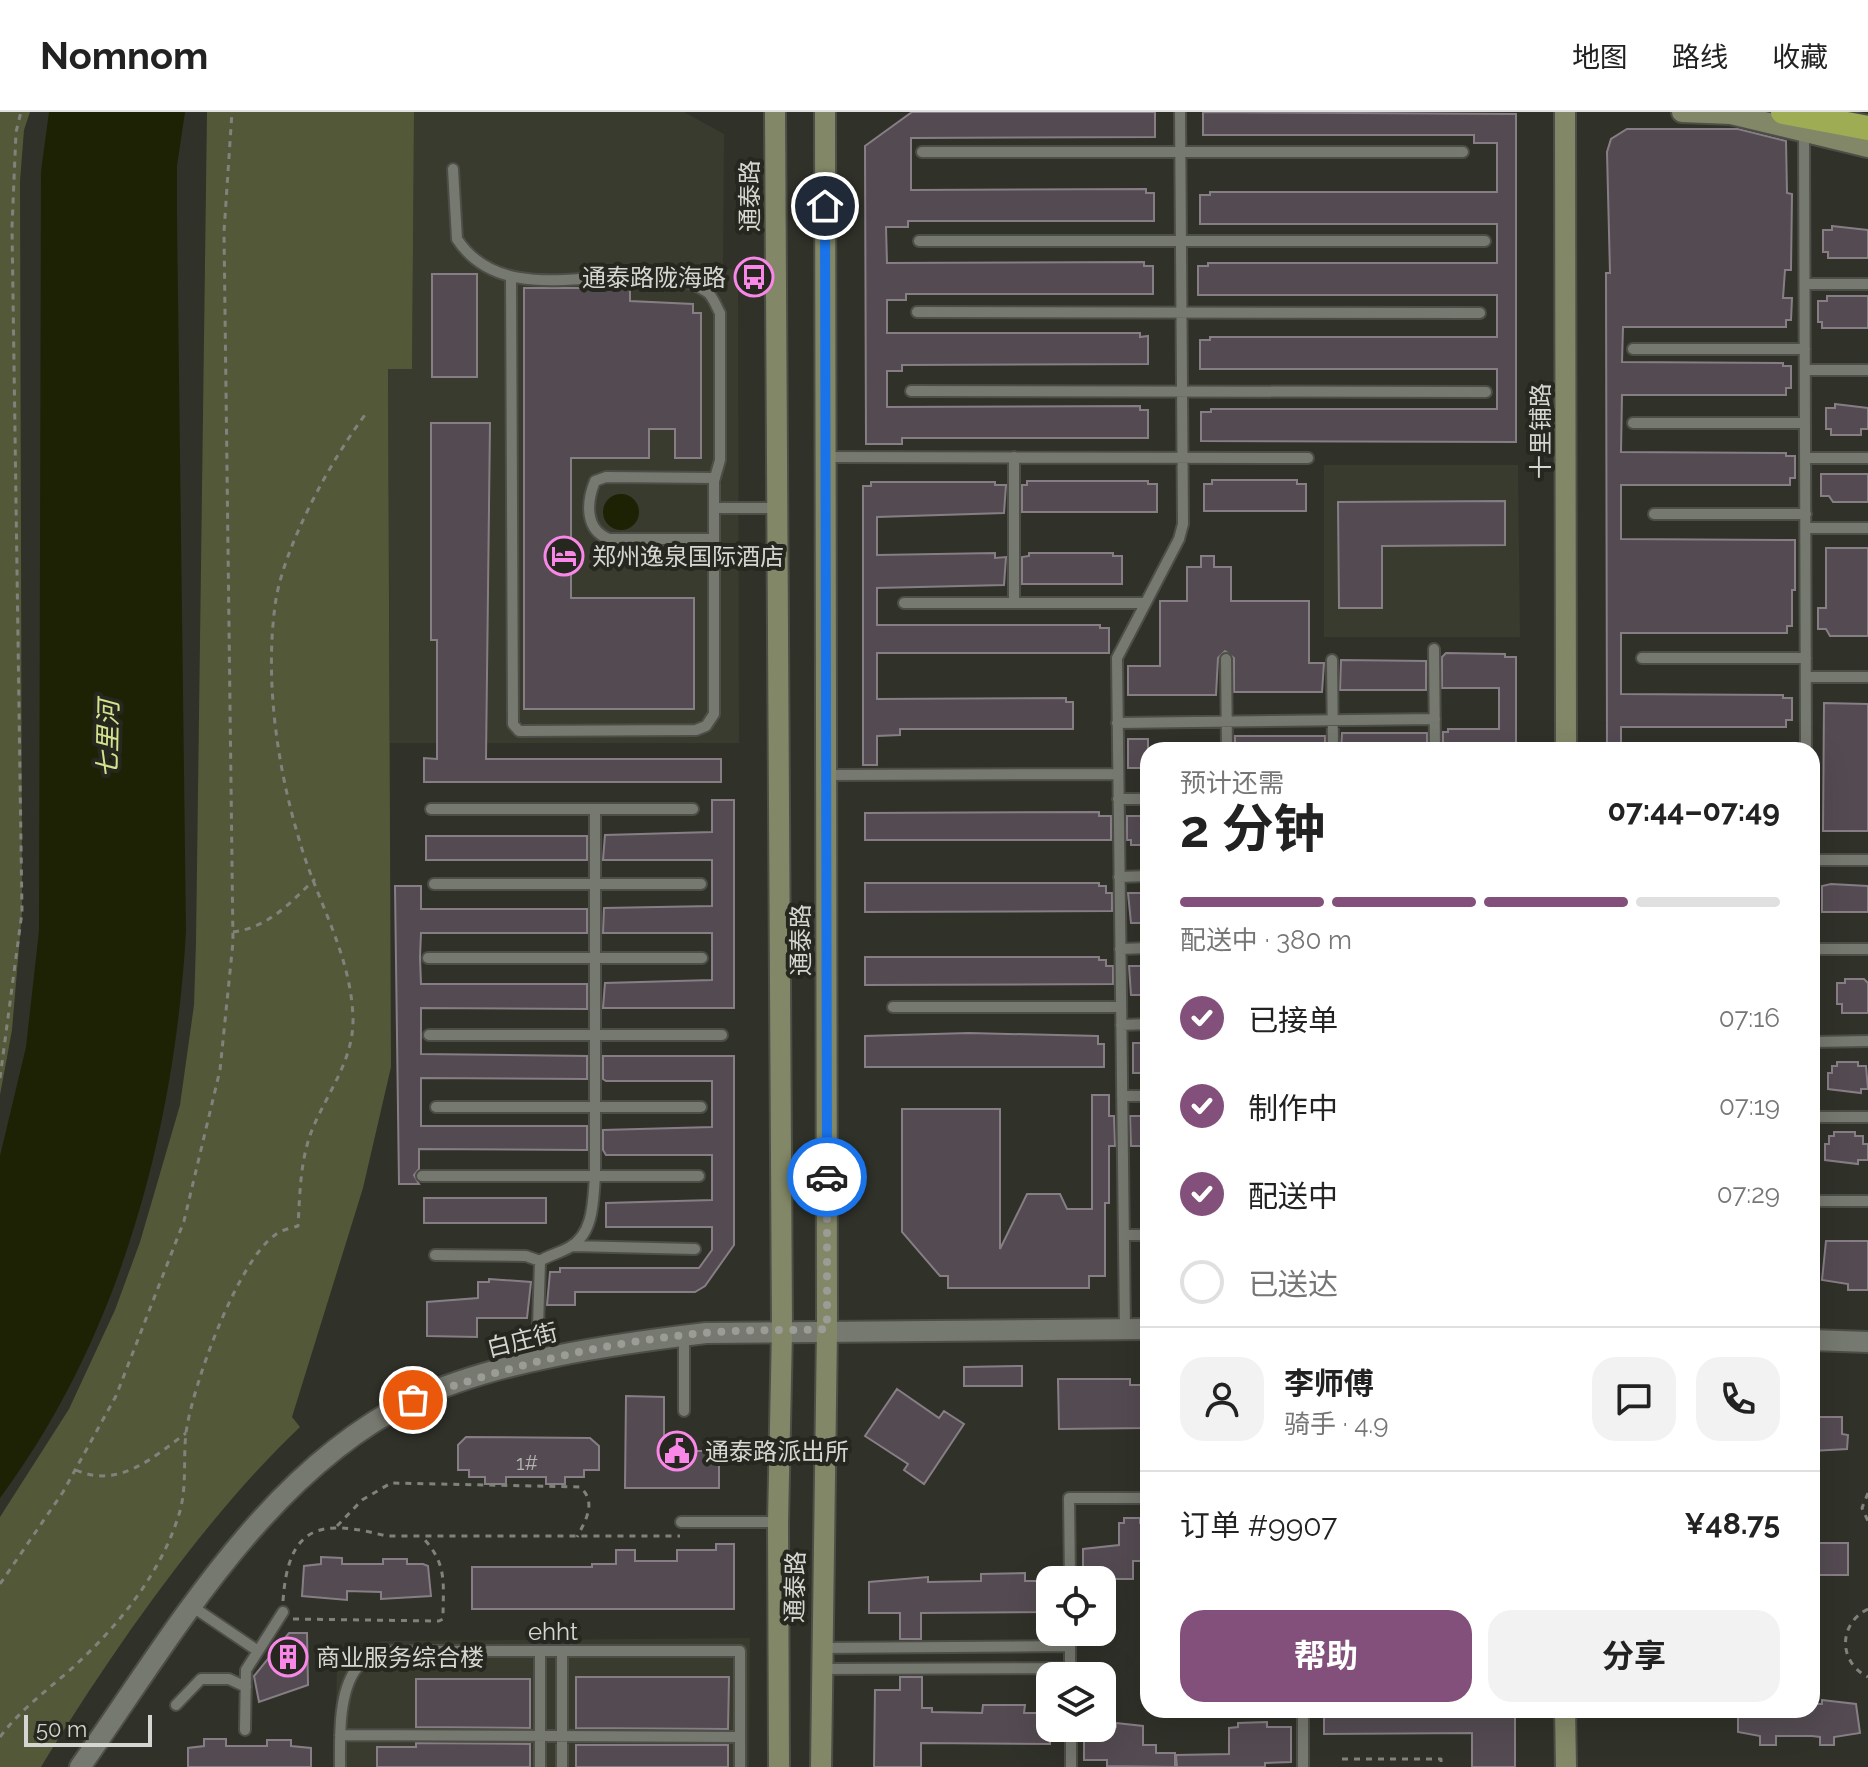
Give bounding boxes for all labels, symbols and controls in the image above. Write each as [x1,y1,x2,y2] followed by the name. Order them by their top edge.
[40,33,208,78] text: Nomnom
[1572,41,1628,74] text: 地图
[1672,41,1728,74] text: 路线
[1772,41,1828,74] text: 收藏
[735,160,764,232] street label: 通泰路
[791,172,859,240] pin
[803,184,847,228] icon: home
[733,256,775,298] bus stop icon: 通泰路陇海路
[582,263,726,292] place label: 通泰路陇海路
[1526,383,1555,479] street label: 十里铺路
[543,535,585,577] hotel icon: 郑州逸泉国际酒店
[592,542,784,571] place label: 郑州逸泉国际酒店
[92,695,124,778] water label: 七里河
[1180,768,1284,798] text: 预计还需
[1608,793,1780,828] text: 07:44–07:49
[1180,798,1326,859] text: 2 分钟
[786,904,815,976] street label: 通泰路
[1180,925,1352,955] text: 配送中 · 380 m
[1180,996,1224,1040] icon: check
[1248,1003,1338,1038] text: 已接单
[1719,1003,1780,1033] text: 07:16
[1180,1084,1224,1128] icon: check
[1248,1091,1338,1126] text: 制作中
[1719,1091,1780,1121] text: 07:19
[787,1137,867,1217] courier
[805,1155,849,1199] icon: car
[1180,1172,1224,1216] icon: check
[1248,1179,1338,1214] text: 配送中
[1717,1179,1780,1209] text: 07:29
[1248,1267,1338,1302] text: 已送达
[484,1317,560,1363] street label: 白庄街
[1180,1357,1264,1441] button: person
[1592,1357,1676,1441] button: chat
[1696,1357,1780,1441] button: phone
[379,1366,447,1434] pin
[1284,1366,1374,1401] text: 李师傅
[391,1378,435,1422] icon: bag
[1284,1409,1389,1439] text: 骑手 · 4.9
[656,1430,698,1472] public building icon: 通泰路派出所
[705,1437,849,1466] place label: 通泰路派出所
[516,1451,538,1475] house number: 1#
[1684,1506,1780,1541] text: ¥48.75
[1180,1508,1337,1543] text: 订单 #9907
[780,1551,810,1623] street label: 通泰路
[1036,1566,1116,1742] map controls
[1036,1566,1116,1646] button: locate
[1180,1610,1472,1702] button: 帮助
[1488,1610,1780,1702] button: 分享
[528,1617,578,1646] street label: ehht
[267,1636,309,1678] building icon: 商业服务综合楼
[316,1643,484,1672] place label: 商业服务综合楼
[1036,1662,1116,1742] button: layers
[24,1711,152,1747] scale bar
[36,1716,87,1742] text: 50 m

